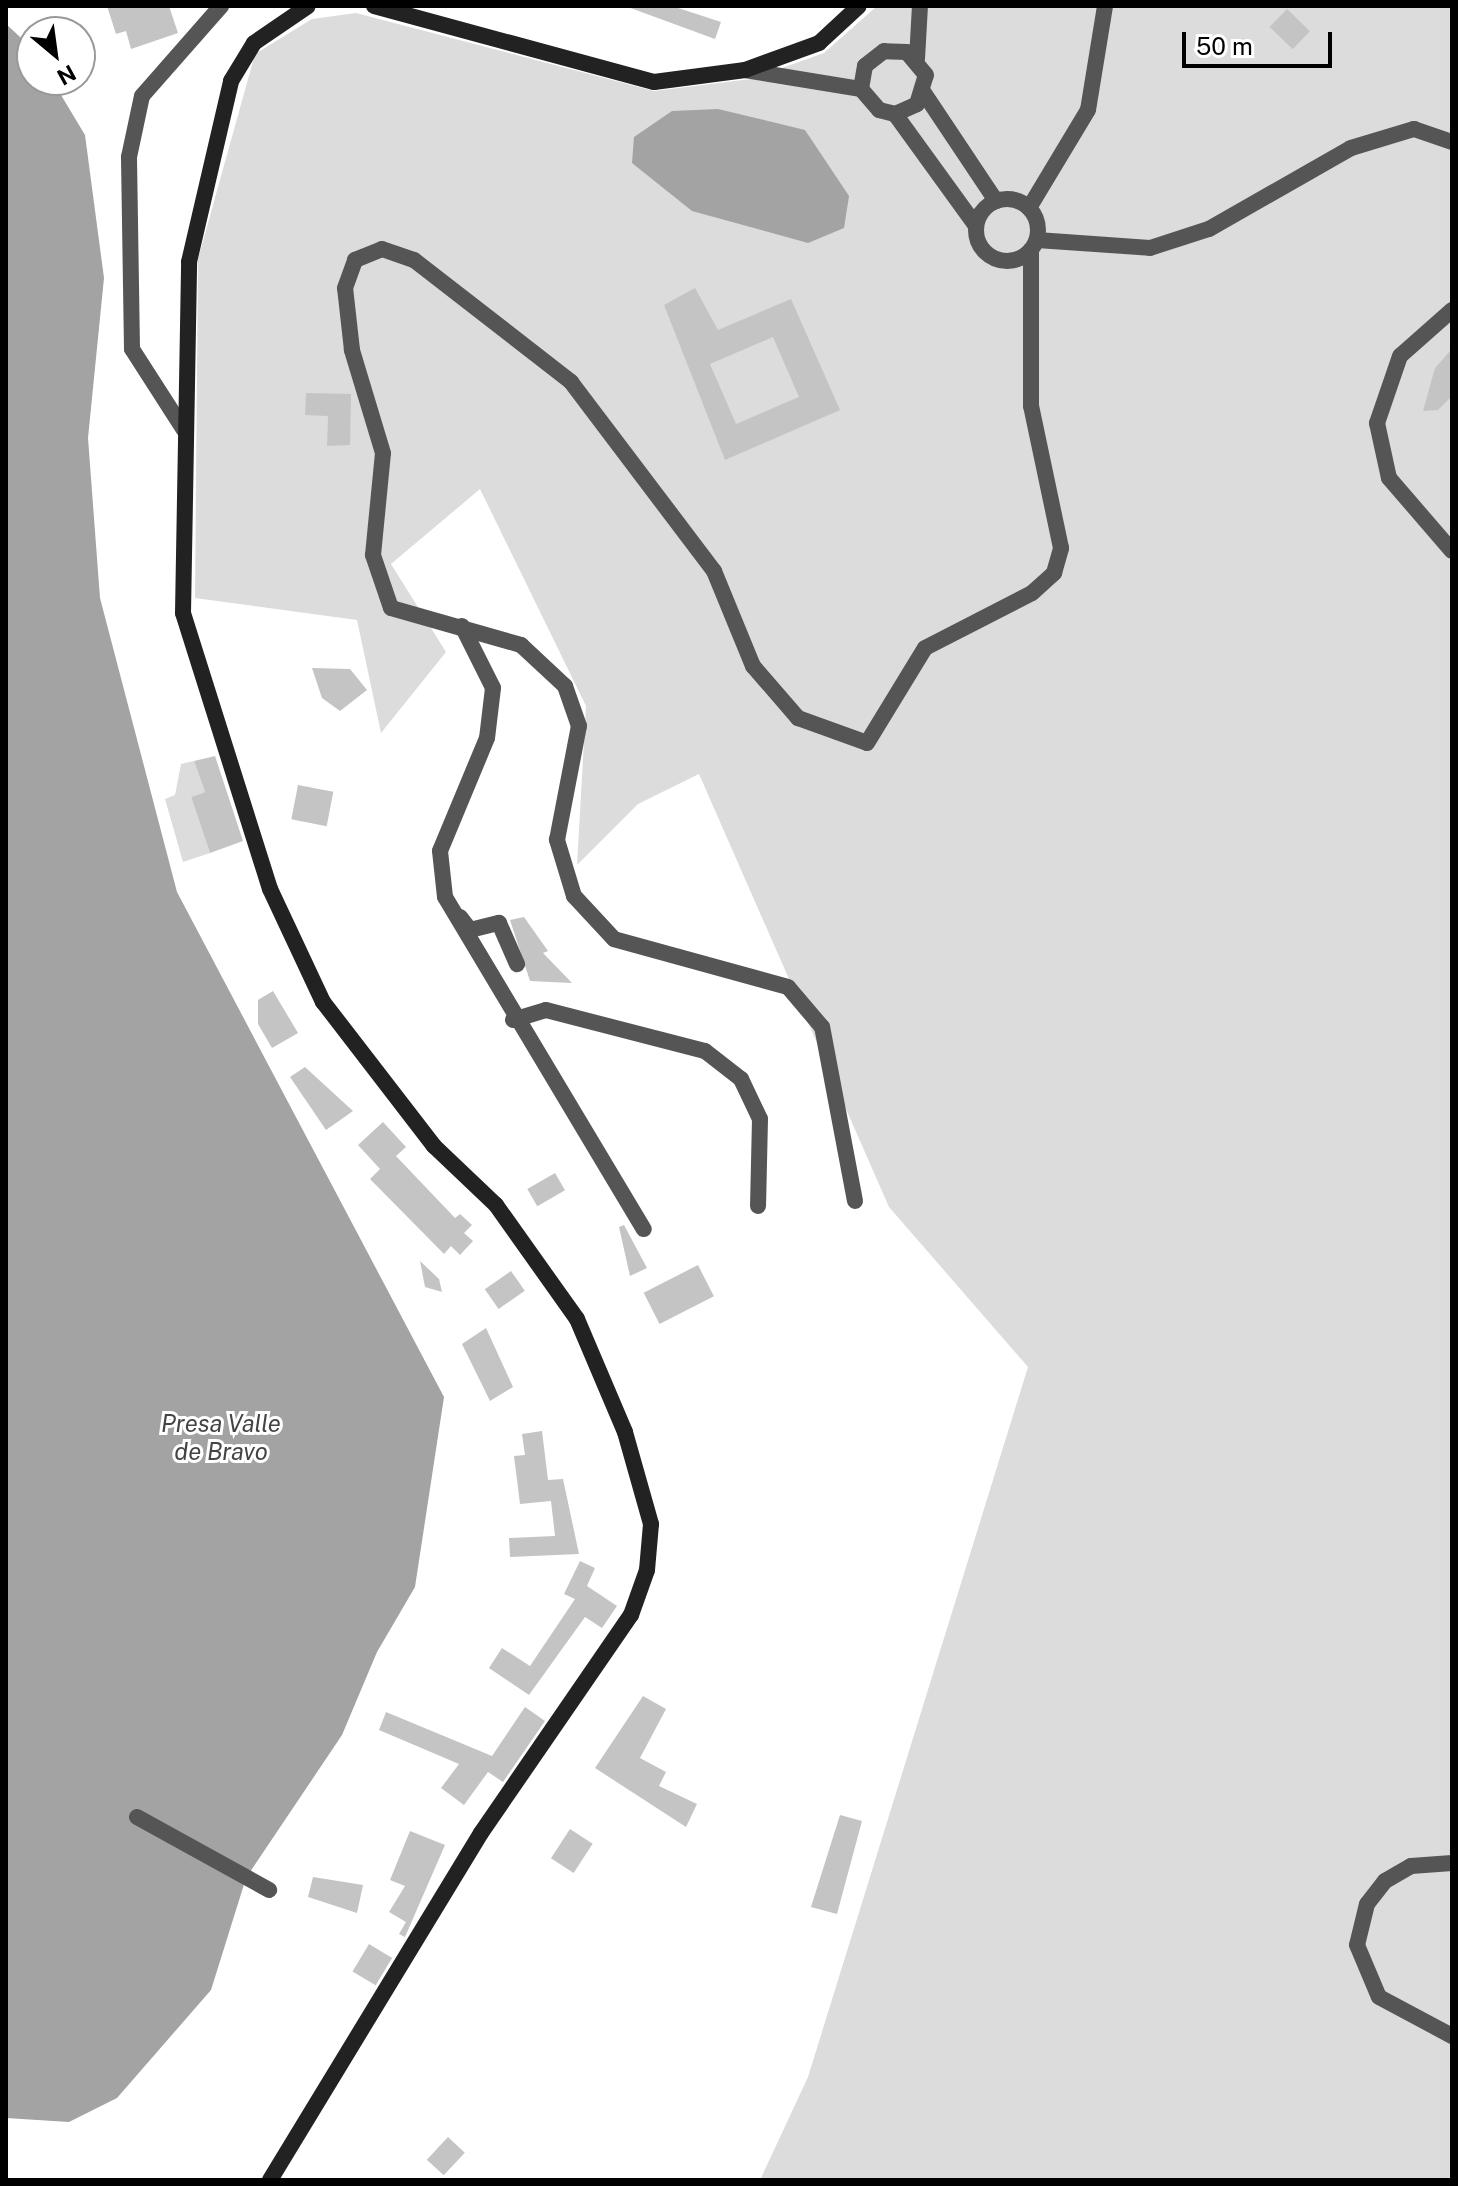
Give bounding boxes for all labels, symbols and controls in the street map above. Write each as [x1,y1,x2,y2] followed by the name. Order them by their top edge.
[16,16,96,96] north arrow
[1186,16,1336,66] scale bar
[1196,32,1253,60] text: 50 m
[53,60,80,91] text: N
[161,1410,281,1466] water label: Presa Valle de Bravo

